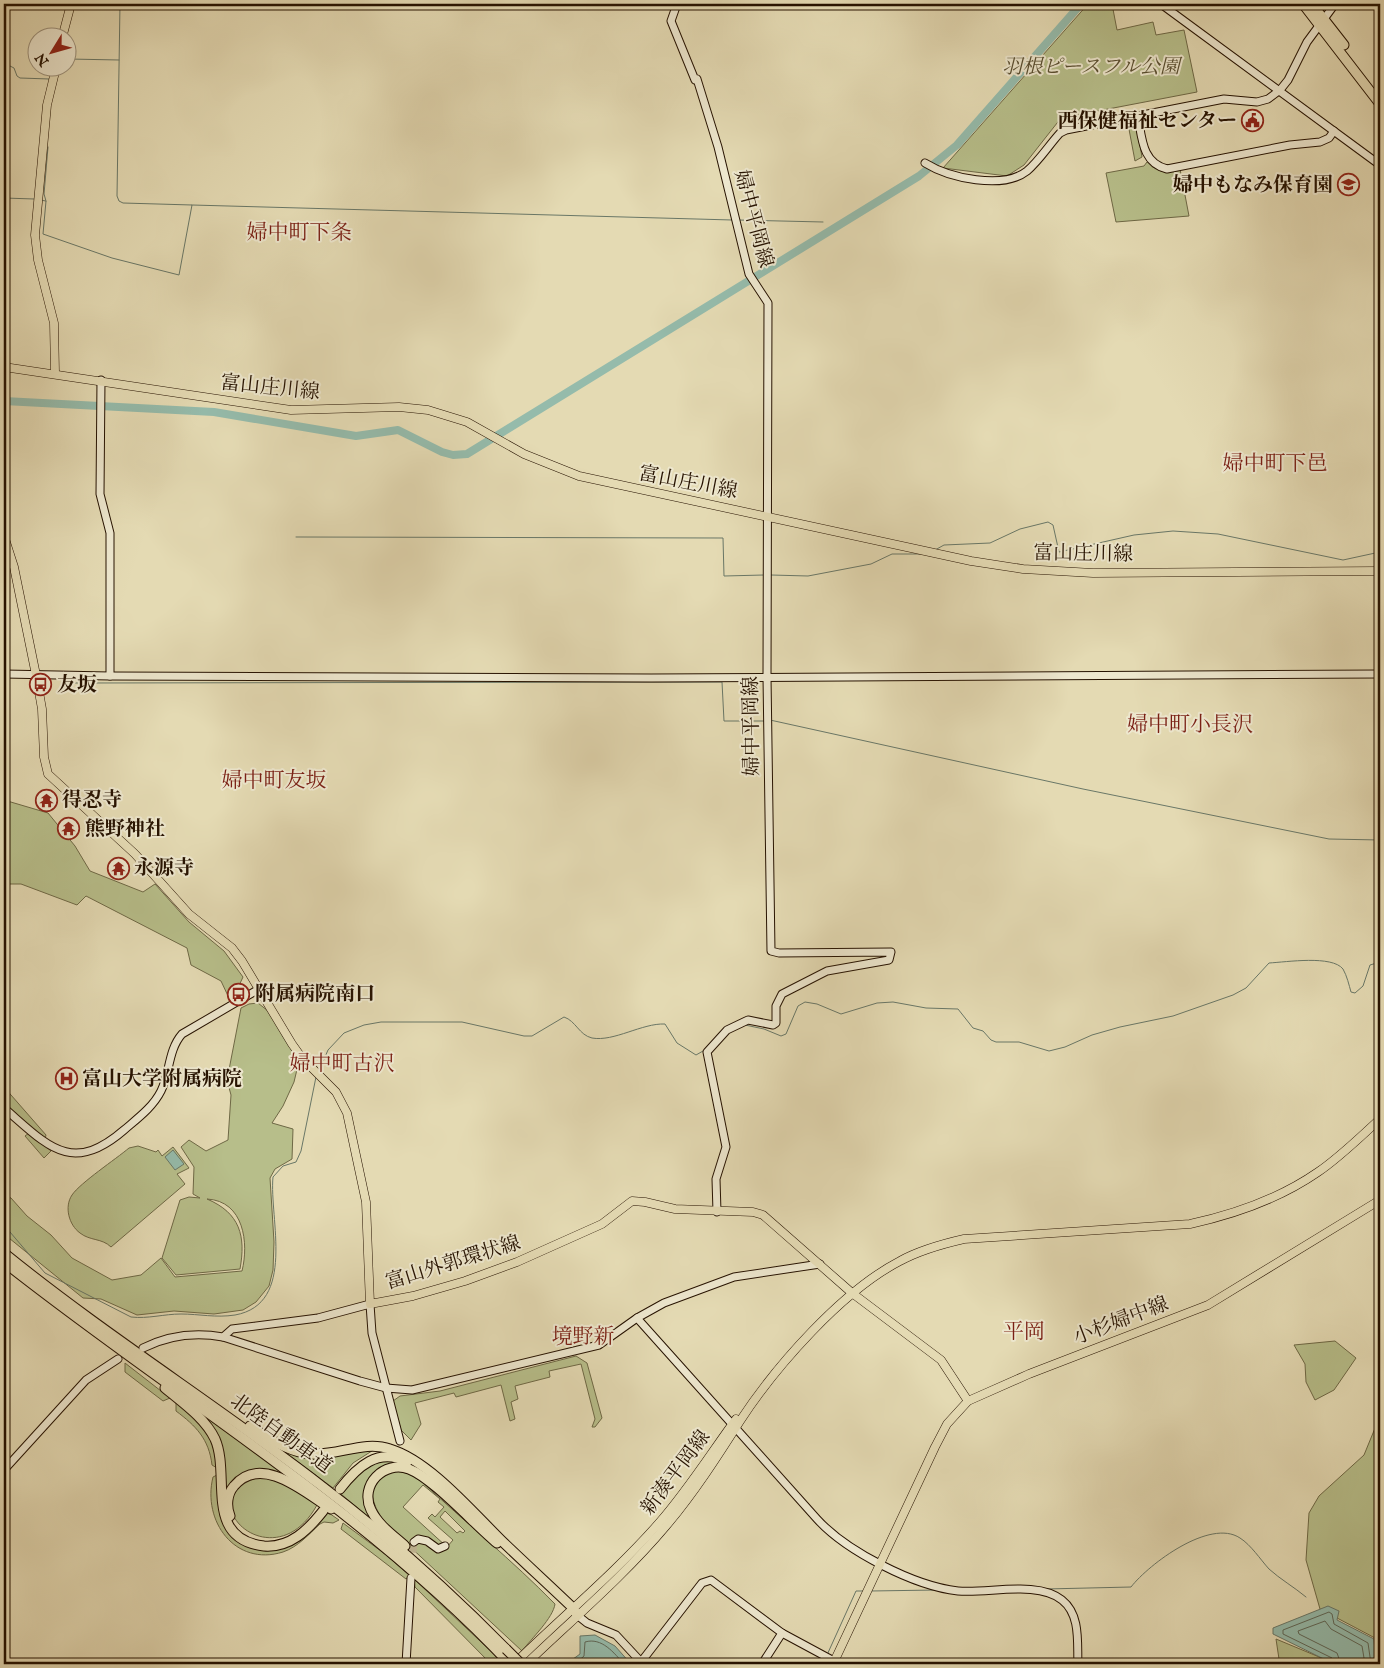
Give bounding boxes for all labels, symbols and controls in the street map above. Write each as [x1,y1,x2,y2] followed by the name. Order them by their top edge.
[28,28,78,78] north arrow
[32,49,54,70] text: N
[1002,55,1183,80] park label: 羽根ピースフル公園
[1058,109,1237,134] place label: 西保健福祉センター
[1241,109,1265,133] public building icon: 西保健福祉センター
[728,167,778,271] street label: 婦中平岡線
[1173,173,1333,198] place label: 婦中もなみ保育園
[1337,173,1361,197] school or university icon: 婦中もなみ保育園
[247,220,352,247] district label: 婦中町下条
[219,370,321,406] street label: 富山庄川線
[1223,451,1328,478] district label: 婦中町下邑
[637,461,739,505] street label: 富山庄川線
[1033,541,1133,567] street label: 富山庄川線
[29,673,53,697] bus stop icon: 友坂
[57,673,97,698] place label: 友坂
[739,676,765,776] street label: 婦中平岡線
[1127,712,1253,739] district label: 婦中町小長沢
[222,768,327,795] district label: 婦中町友坂
[34,788,58,812] temple icon: 得忍寺
[62,788,122,813] place label: 得忍寺
[57,817,81,841] temple icon: 熊野神社
[85,817,165,842] place label: 熊野神社
[106,856,130,880] temple icon: 永源寺
[134,856,194,881] place label: 永源寺
[227,982,251,1006] bus stop icon: 附属病院南口
[255,982,375,1007] place label: 附属病院南口
[290,1051,395,1078] district label: 婦中町古沢
[54,1067,78,1091] hospital icon: 富山大学附属病院
[82,1067,242,1092] place label: 富山大学附属病院
[382,1231,524,1295] street label: 富山外郭環状線
[1070,1291,1172,1351] street label: 小杉婦中線
[1003,1319,1045,1346] district label: 平岡
[552,1324,615,1351] district label: 境野新
[225,1389,337,1479] street label: 北陸自動車道
[636,1426,716,1520] street label: 新湊平岡線

